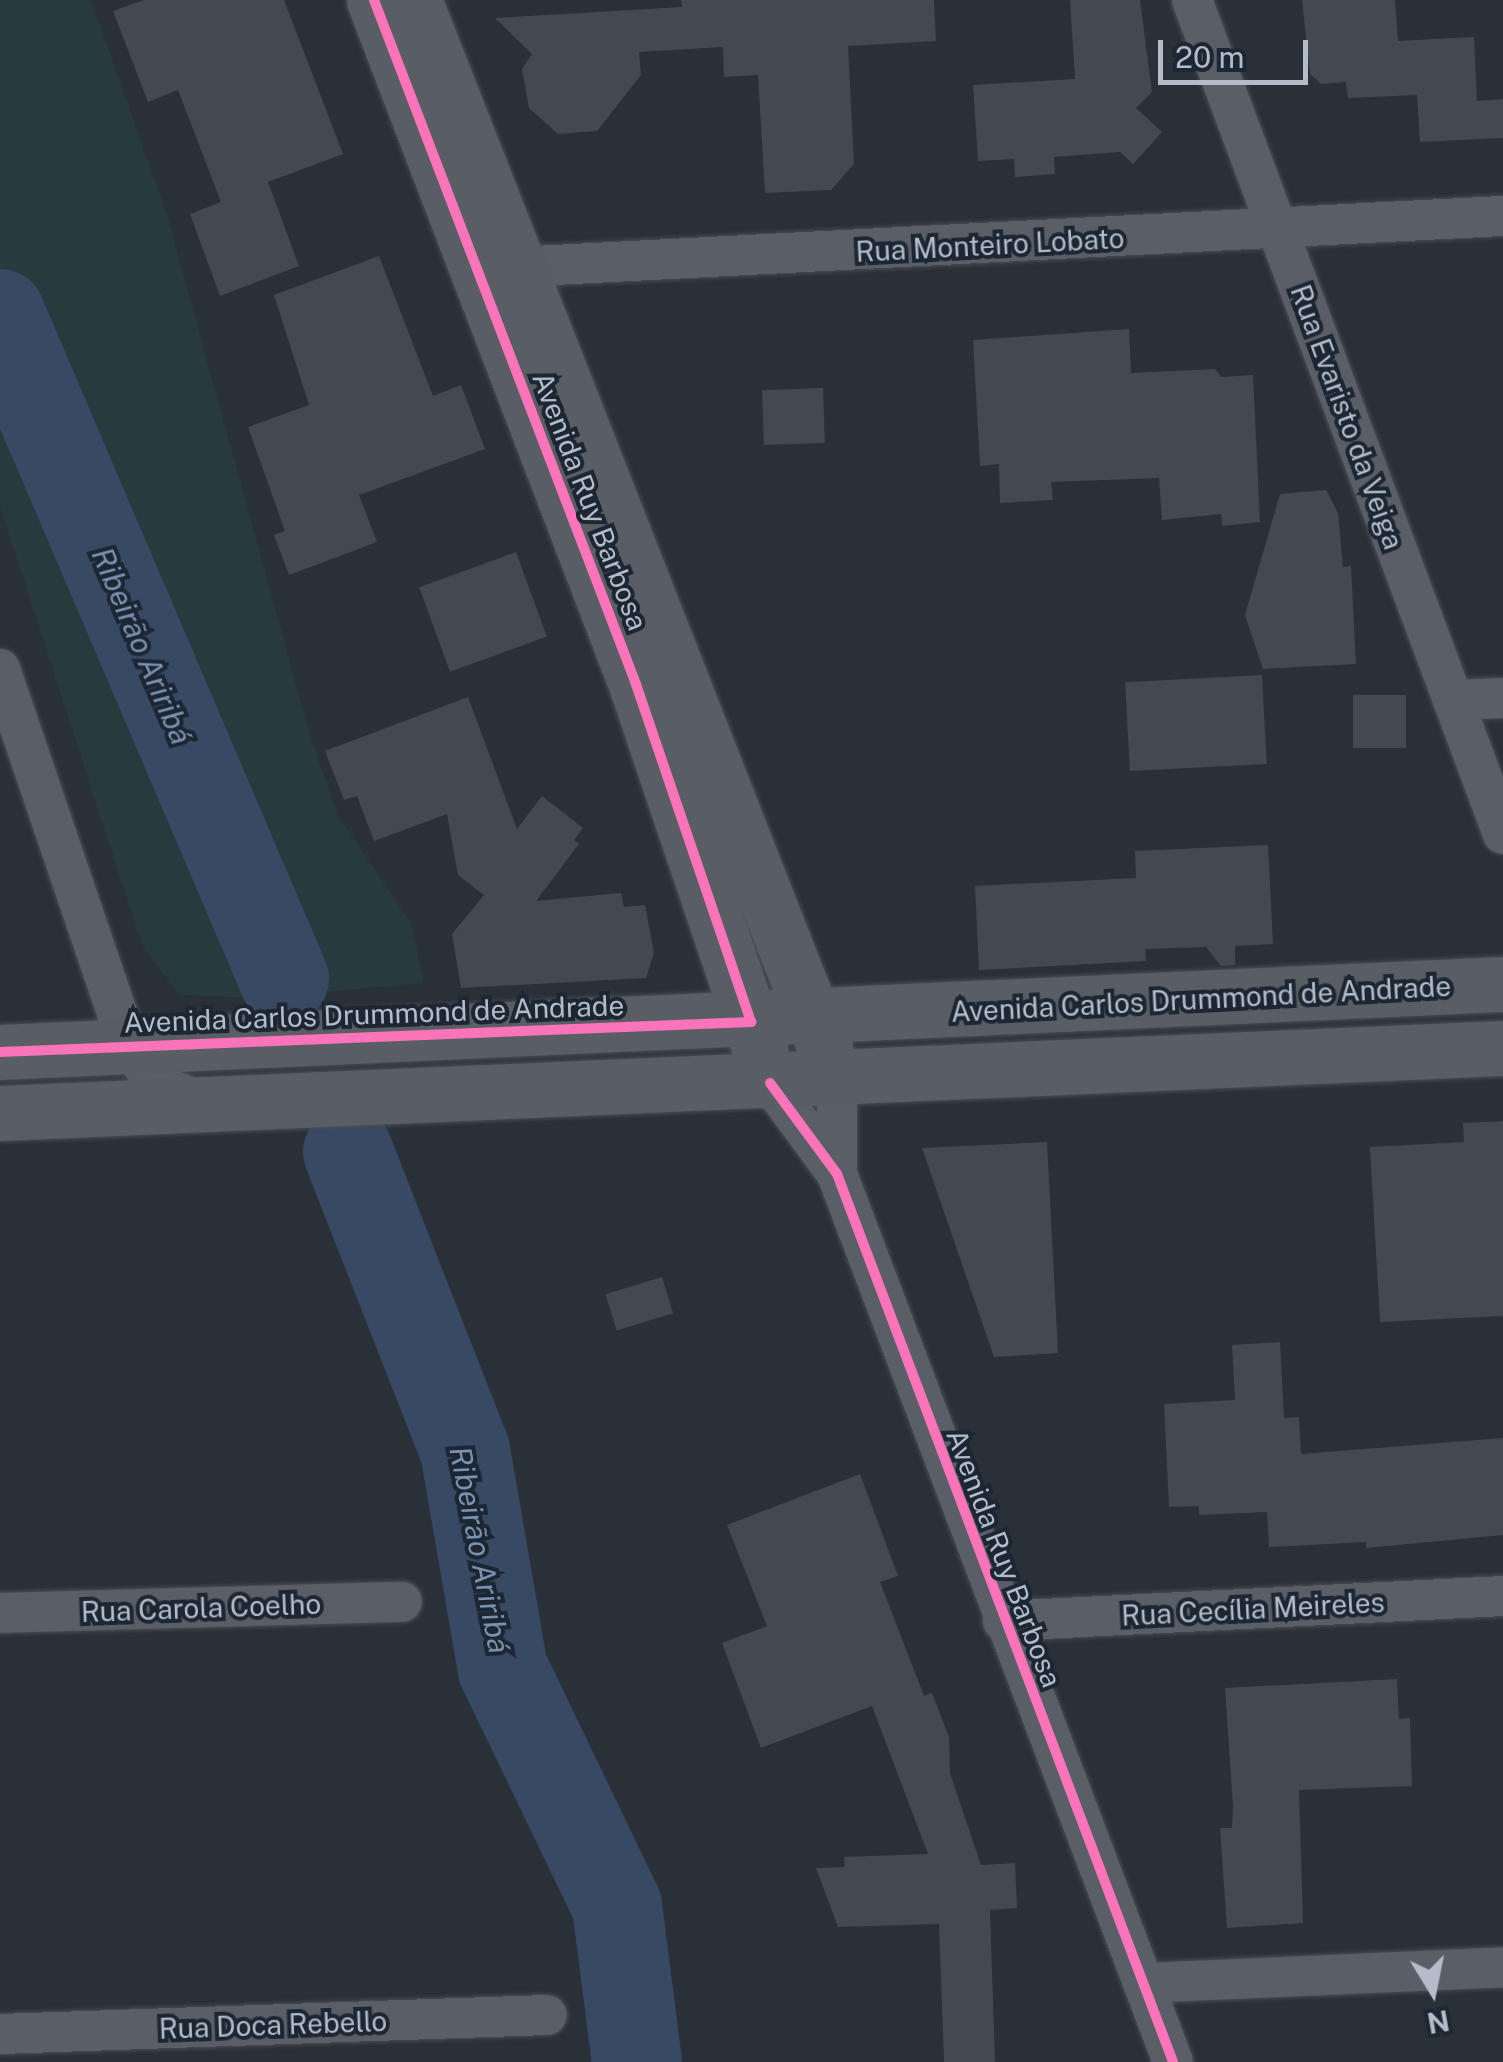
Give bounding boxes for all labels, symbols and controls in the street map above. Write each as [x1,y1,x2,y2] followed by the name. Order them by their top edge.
[1163,20,1313,82] scale bar
[1175,39,1244,75] text: 20 m
[855,221,1125,269] street label: Rua Monteiro Lobato
[1283,280,1411,554] street label: Rua Evaristo da Veiga
[525,367,655,635] street label: Avenida Ruy Barbosa
[84,542,200,750] water label: Ribeirão Ariribá
[950,969,1452,1029] street label: Avenida Carlos Drummond de Andrade
[123,988,625,1040] street label: Avenida Carlos Drummond de Andrade
[939,1424,1069,1692] street label: Avenida Ruy Barbosa
[442,1443,518,1657] water label: Ribeirão Ariribá
[1120,1585,1386,1633] street label: Rua Cecília Meireles
[80,1587,322,1629] street label: Rua Carola Coelho
[1383,1942,1483,2042] north arrow
[158,2004,388,2046] street label: Rua Doca Rebello
[1425,2004,1452,2040] text: N

